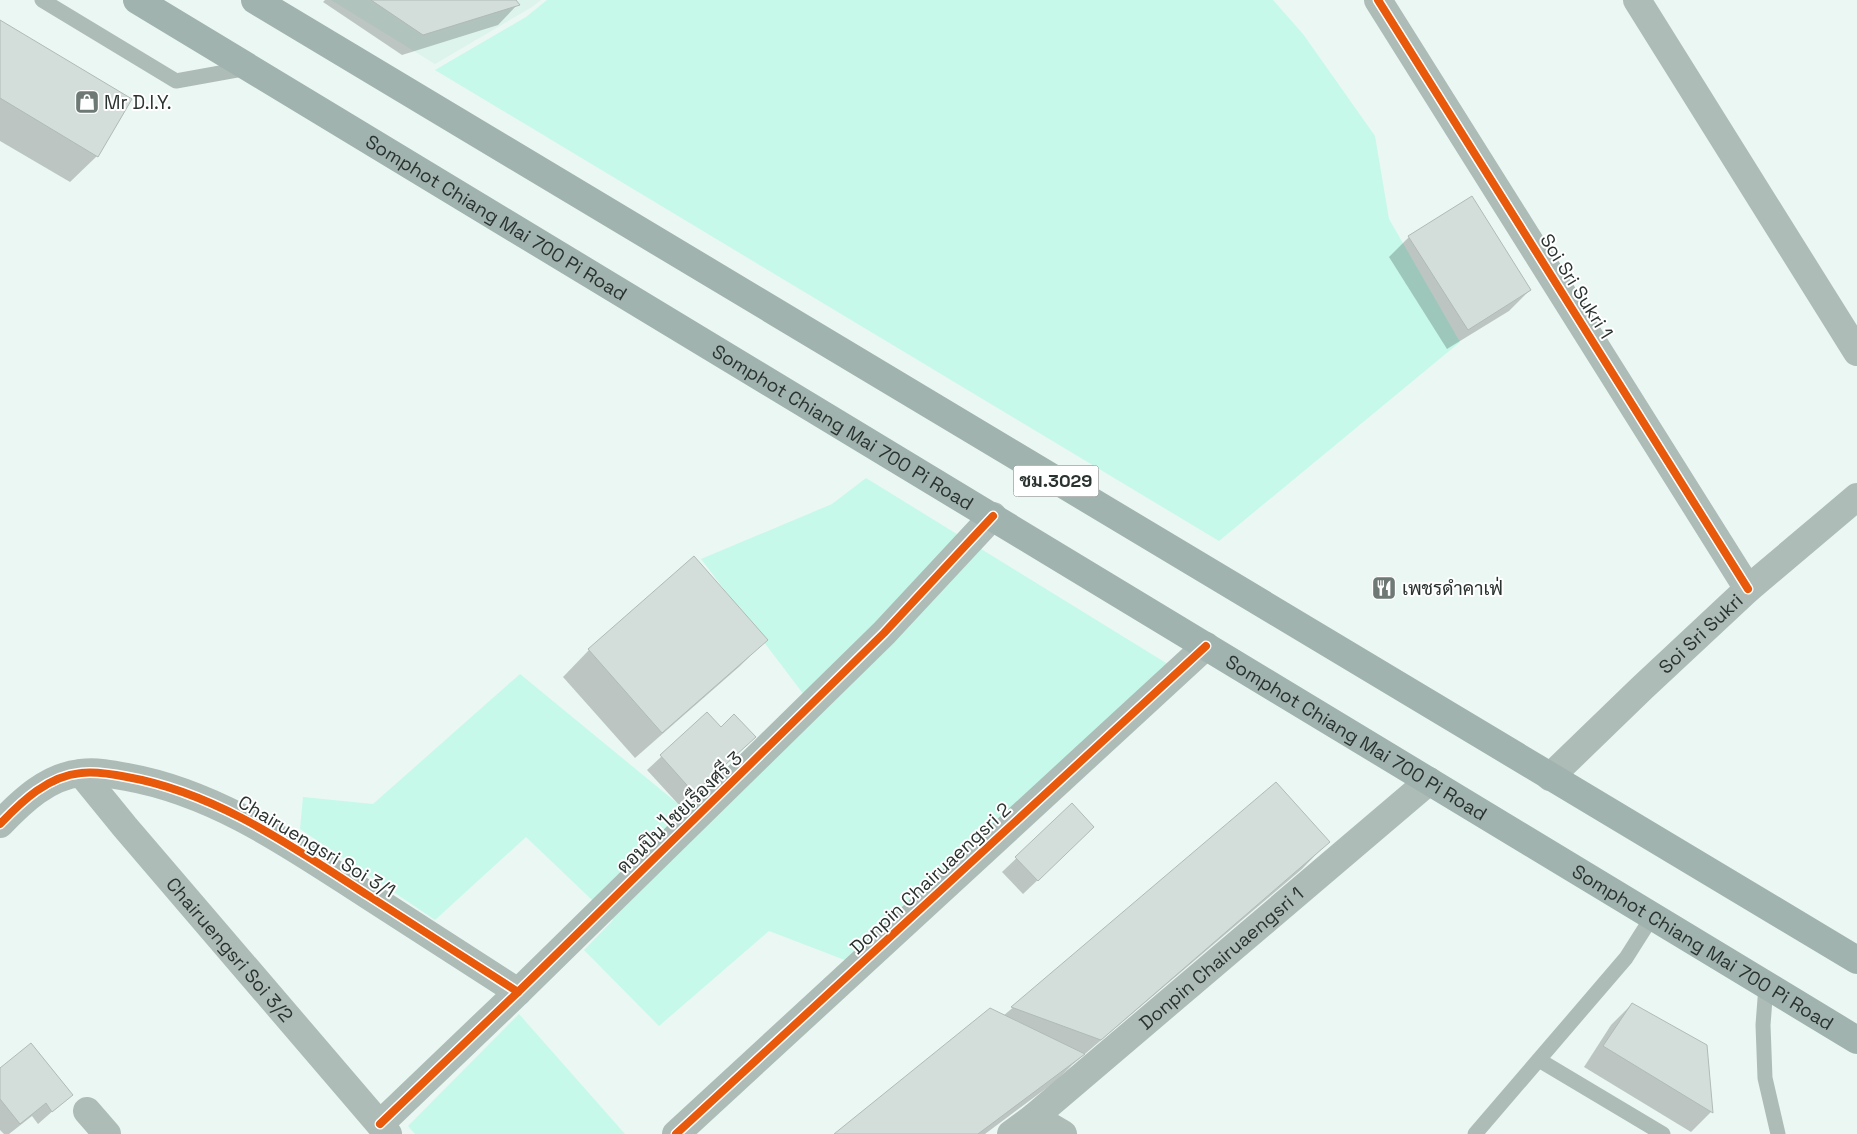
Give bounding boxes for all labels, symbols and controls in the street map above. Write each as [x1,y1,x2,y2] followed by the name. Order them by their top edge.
[74,89,100,115] shop icon: Mr D.I.Y.
[104,90,172,115] place label: Mr D.I.Y.
[361,129,632,306] street label: Somphot Chiang Mai 700 Pi Road
[1534,229,1619,344] street label: Soi Sri Sukri 1
[707,339,978,516] street label: Somphot Chiang Mai 700 Pi Road
[1014,466,1098,496] road number: ชม.3029
[1371,575,1397,601] restaurant icon: เพชรดำคาเฟ่
[1402,576,1503,601] place label: เพชรดำคาเฟ่
[1653,588,1748,679] street label: Soi Sri Sukri
[1221,649,1492,826] street label: Somphot Chiang Mai 700 Pi Road
[611,746,748,879] street label: ดอนปิน ไชยเรืองศรี 3
[233,790,400,903] street label: Chairuengsri Soi 3/1
[844,797,1016,960] street label: Donpin Chairuaengsri 2
[1567,859,1838,1036] street label: Somphot Chiang Mai 700 Pi Road
[161,872,299,1027] street label: Chairuengsri Soi 3/2
[1134,881,1309,1035] street label: Donpin Chairuaengsri 1

